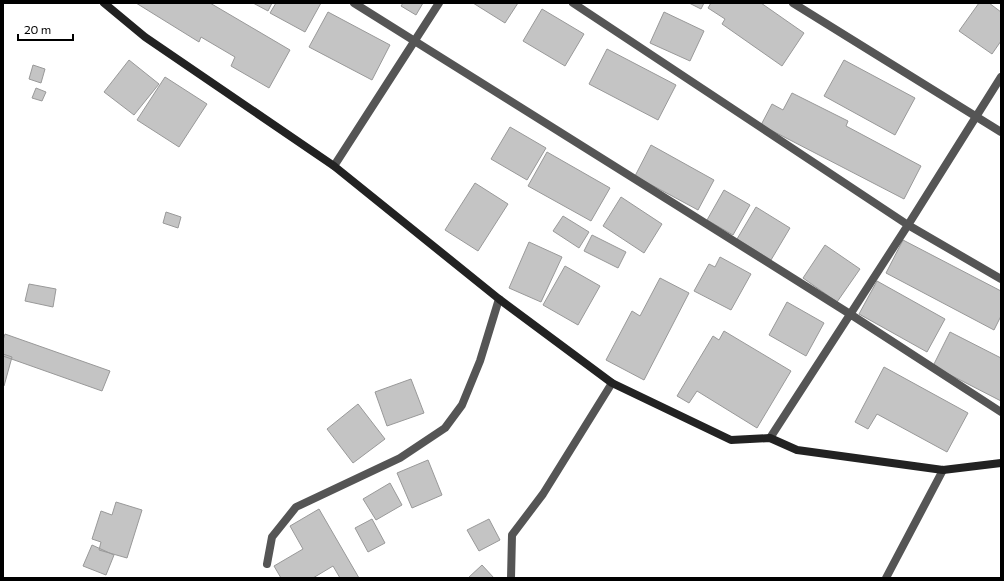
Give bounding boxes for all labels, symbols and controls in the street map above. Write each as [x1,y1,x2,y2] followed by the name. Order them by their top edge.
[18,16,73,42] scale bar
[24,22,51,36] text: 20 m

